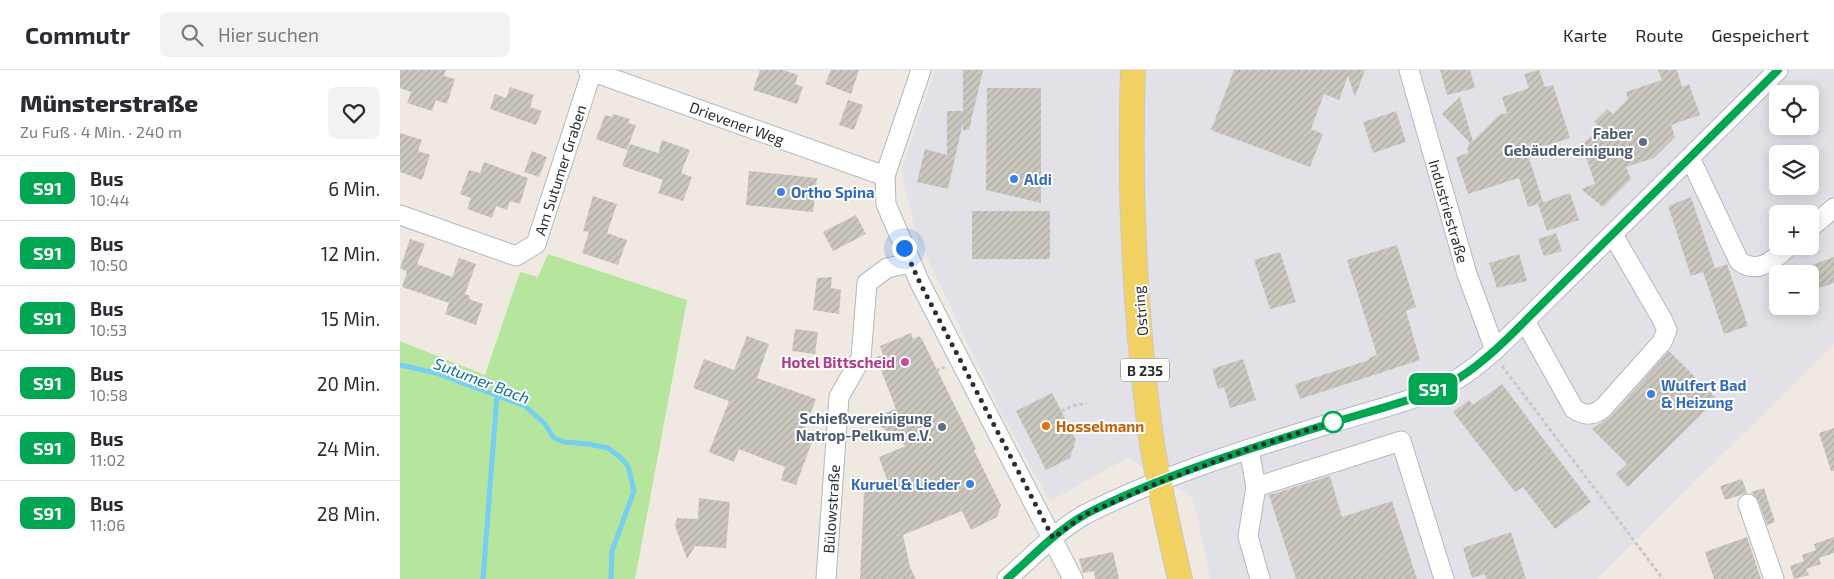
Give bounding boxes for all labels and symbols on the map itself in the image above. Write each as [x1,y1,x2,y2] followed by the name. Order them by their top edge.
[687,98,787,149] street label: Drievener Weg
[530,102,590,238] street label: Am Sutumer Graben
[1504,124,1634,159] place label: Faber Gebäudereinigung
[1637,136,1649,148] marker: Faber Gebäudereinigung
[1426,157,1472,265] street label: Industriestraße
[1024,170,1052,188] place label: Aldi
[1008,173,1020,185] marker: Aldi
[791,183,874,201] place label: Ortho Spina
[775,186,787,198] marker: Ortho Spina
[892,236,917,261] your location
[1129,285,1151,337] street label: Ostring
[431,353,533,407] water label: Sutumer Bach
[781,353,895,371] place label: Hotel Bittscheid
[899,356,911,368] marker: Hotel Bittscheid
[1121,358,1169,382] road number: B 235
[1404,373,1462,405] line badge: S91
[1661,376,1747,411] place label: Wulfert Bad & Heizung
[1645,388,1657,400] marker: Wulfert Bad & Heizung
[796,409,932,444] place label: Schießvereinigung Natrop-Pelkum e.V.
[1322,411,1344,433] unlabelled marker
[1056,417,1144,435] place label: Hosselmann
[1040,420,1052,432] marker: Hosselmann
[936,421,948,433] marker: Schießvereinigung Natrop-Pelkum e.V.
[819,464,843,554] street label: Bülowstraße
[851,475,961,493] place label: Kuruel & Lieder
[964,478,976,490] marker: Kuruel & Lieder

